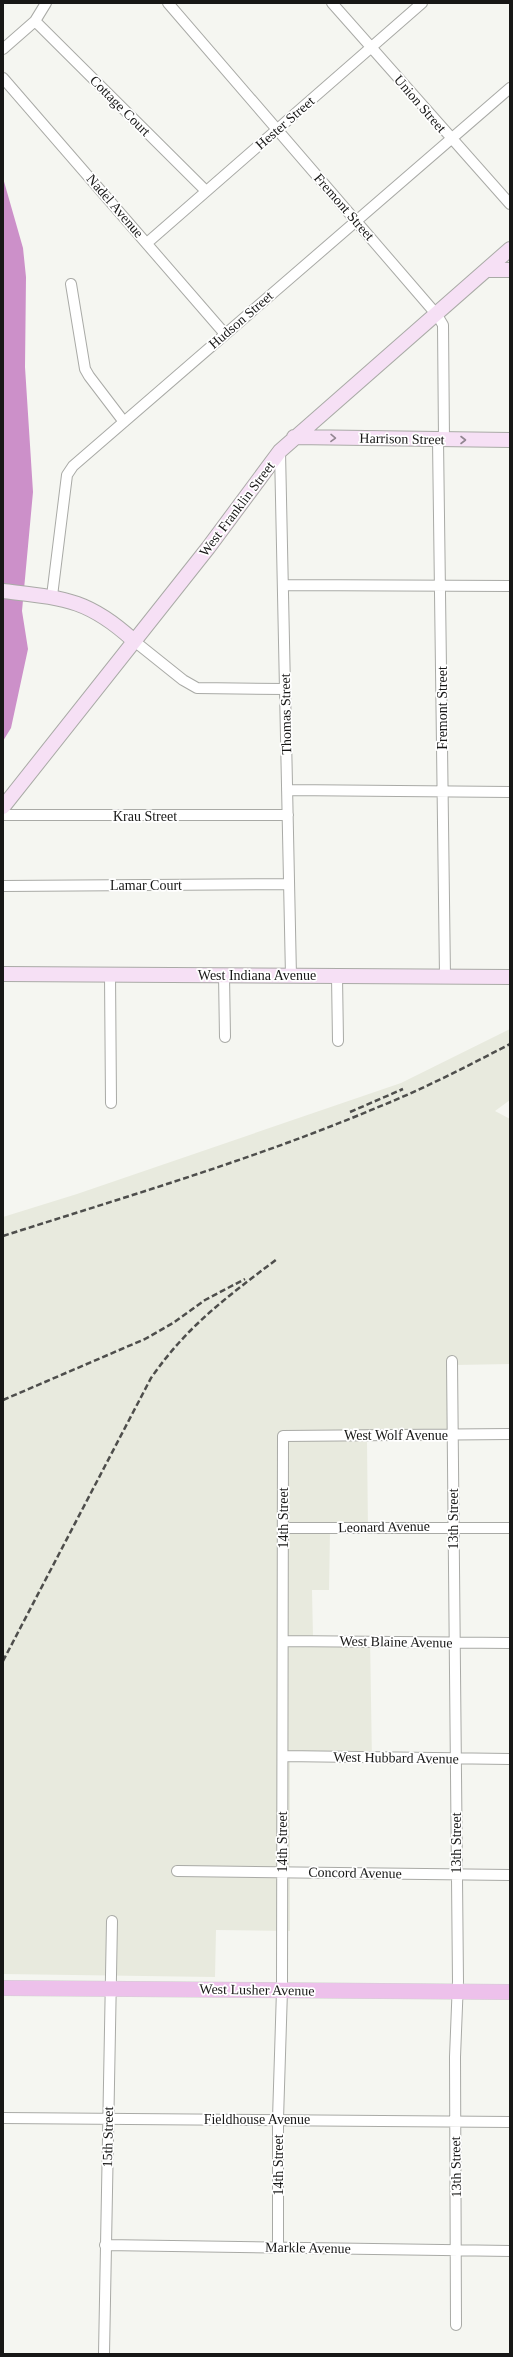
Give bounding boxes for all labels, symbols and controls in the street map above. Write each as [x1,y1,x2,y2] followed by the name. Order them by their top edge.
[391,72,449,136] street label: Union Street
[87,73,153,139] street label: Cottage Court
[253,93,317,153] street label: Hester Street
[84,171,146,241] street label: Nadel Avenue
[311,171,377,244] street label: Fremont Street
[206,288,276,352] street label: Hudson Street
[359,431,445,447] street label: Harrison Street
[330,434,336,442] one-way arrow
[460,436,466,444] one-way arrow
[196,459,278,559] street label: West Franklin Street
[435,666,450,750] street label: Fremont Street
[278,673,294,755] street label: Thomas Street
[113,809,177,824] street label: Krau Street
[110,878,182,893] street label: Lamar Court
[198,968,316,983] street label: West Indiana Avenue
[344,1428,448,1443] street label: West Wolf Avenue
[276,1487,291,1549] street label: 14th Street
[446,1488,461,1550] street label: 13th Street
[338,1519,430,1535] street label: Leonard Avenue
[339,1634,453,1650] street label: West Blaine Avenue
[333,1749,459,1767] street label: West Hubbard Avenue
[275,1811,290,1873] street label: 14th Street
[449,1812,464,1874] street label: 13th Street
[308,1865,402,1881] street label: Concord Avenue
[199,1981,315,1999] street label: West Lusher Avenue
[100,2106,116,2168] street label: 15th Street
[204,2112,310,2127] street label: Fieldhouse Avenue
[271,2134,286,2196] street label: 14th Street
[448,2136,464,2198] street label: 13th Street
[265,2240,351,2256] street label: Markle Avenue

